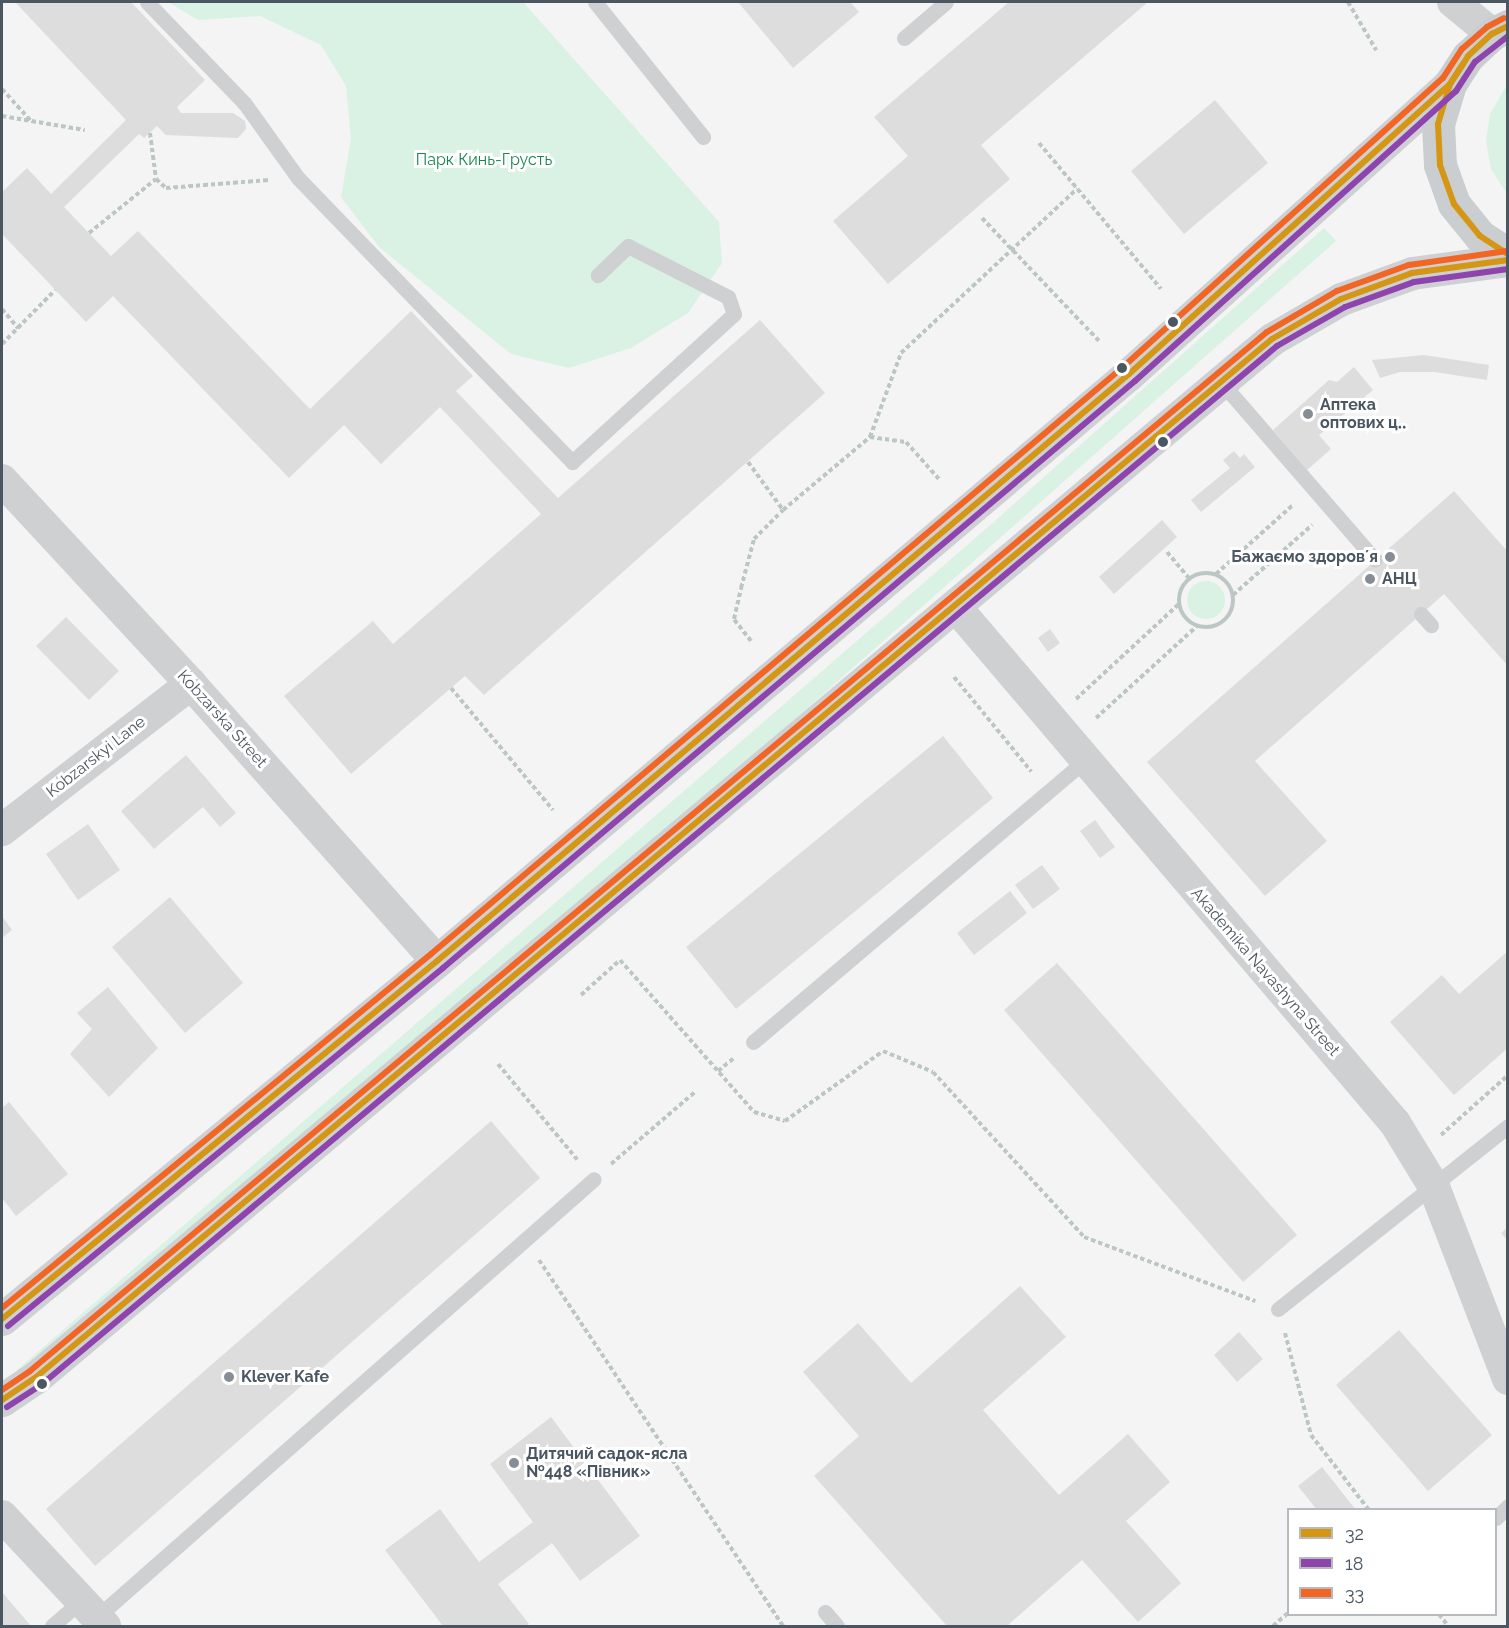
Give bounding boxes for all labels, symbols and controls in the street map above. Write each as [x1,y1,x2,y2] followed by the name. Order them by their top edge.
[416,150,552,170] park label: Парк Кинь-Грусть
[1167,316,1179,328] unlabelled marker
[1116,362,1128,374] unlabelled marker
[1320,395,1406,433] place label: Аптека оптових ц‥
[1301,407,1315,421] marker: Аптека оптових ц‥
[1157,436,1169,448] unlabelled marker
[1231,547,1378,567] place label: Бажаємо здоровʼя
[1383,550,1397,564] marker: Бажаємо здоровʼя
[1382,569,1417,589] place label: АНЦ
[1363,572,1377,586] marker: АНЦ
[173,666,271,772] street label: Kobzarska Street
[43,712,149,802] street label: Kobzarskyi Lane
[1187,884,1343,1060] street label: Akademika Navashyna Street
[241,1367,329,1387] place label: Klever Kafe
[222,1370,236,1384] marker: Klever Kafe
[36,1378,48,1390] unlabelled marker
[526,1444,687,1482] place label: Дитячий садок-ясла №448 «Півник»
[507,1456,521,1470] marker: Дитячий садок-ясла №448 «Півник»
[1287,1508,1497,1616] legend
[1345,1523,1364,1544] text: 32
[1345,1553,1363,1574] text: 18
[1345,1583,1364,1604] text: 33

